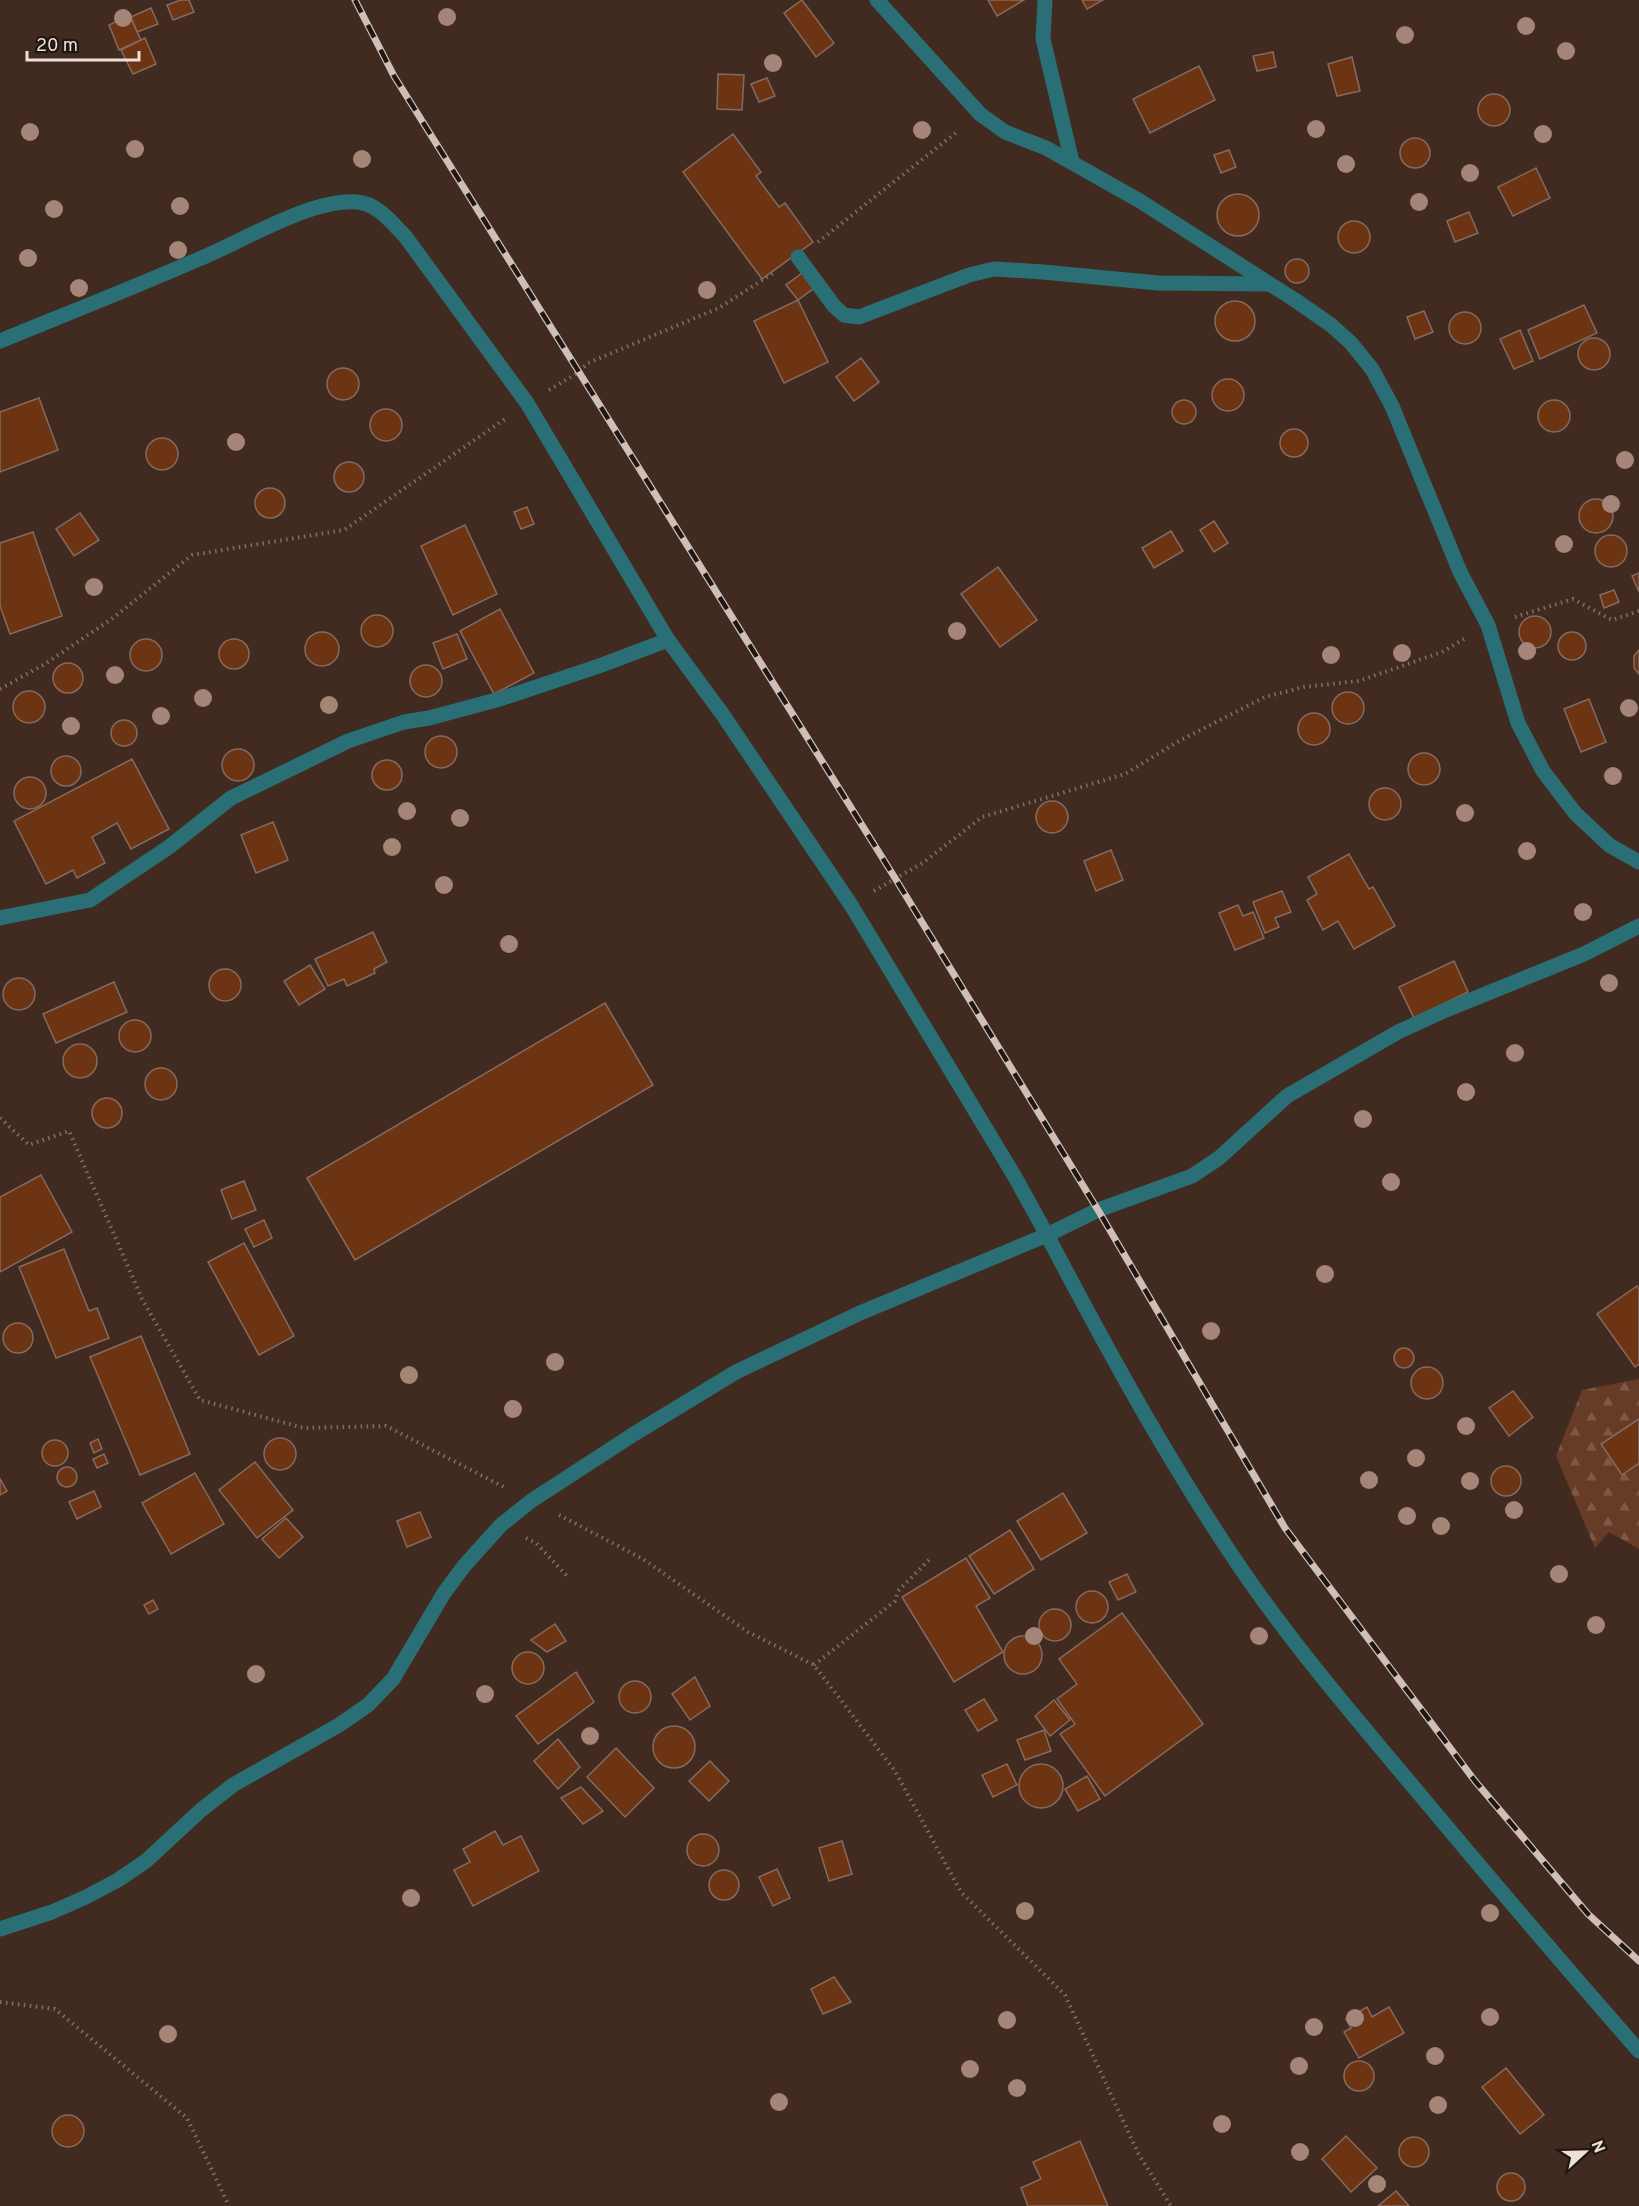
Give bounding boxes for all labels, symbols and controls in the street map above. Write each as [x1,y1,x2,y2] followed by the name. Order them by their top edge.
[27,24,140,62] scale bar
[36,35,78,58] text: 20 m
[1555,2122,1615,2182] north arrow
[1586,2138,1608,2156] text: N

